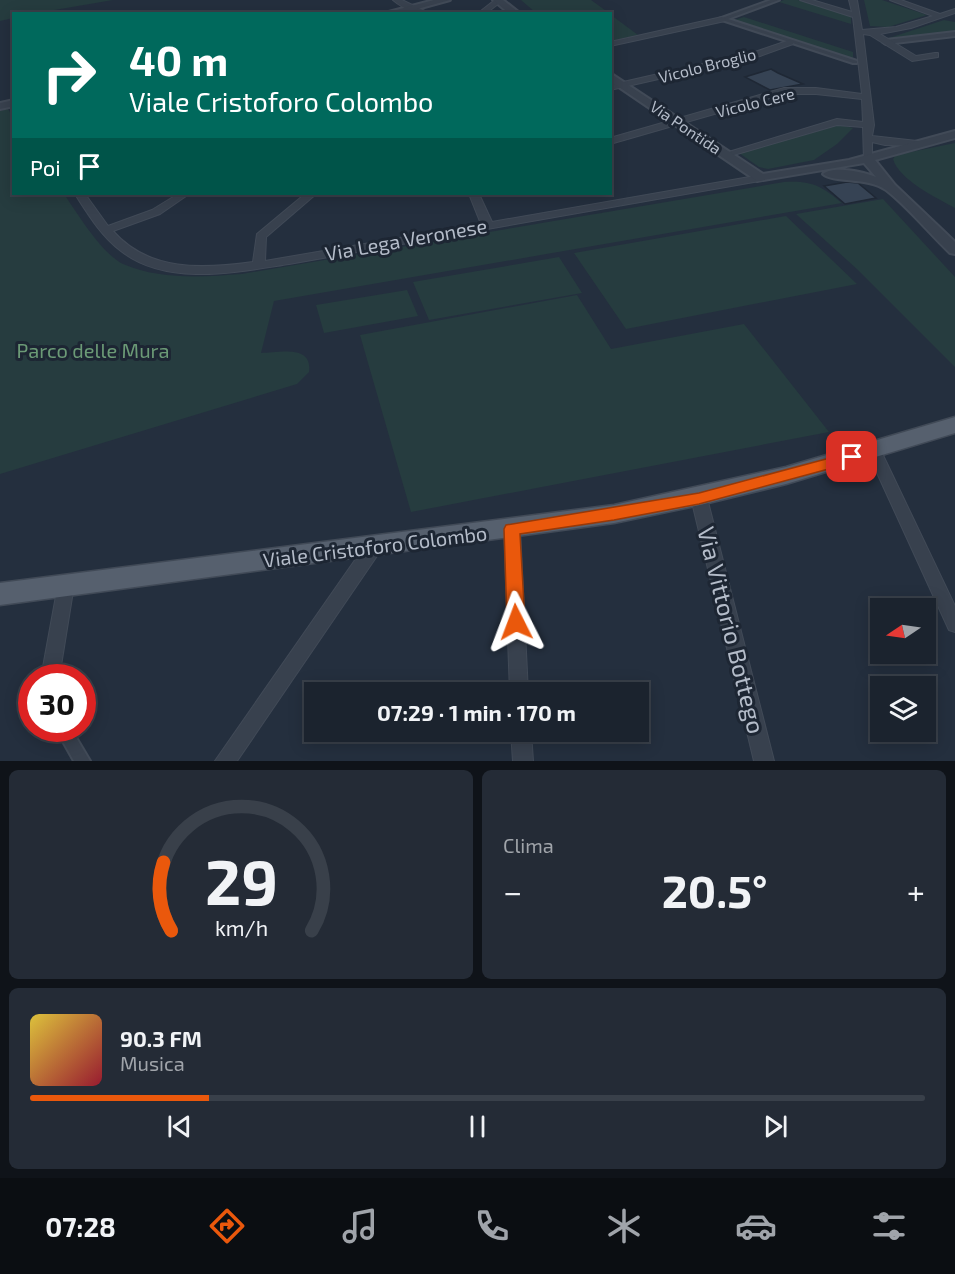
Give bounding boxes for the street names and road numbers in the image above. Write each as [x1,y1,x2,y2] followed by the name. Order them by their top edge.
[656,44,758,86] street label: Vicolo Broglio
[714,83,796,121] street label: Vicolo Cere
[647,96,725,158] street label: Via Pontida
[323,213,489,265] street label: Via Lega Veronese
[262,520,488,572] street label: Viale Cristoforo Colombo
[692,524,772,736] street label: Via Vittorio Bottego

